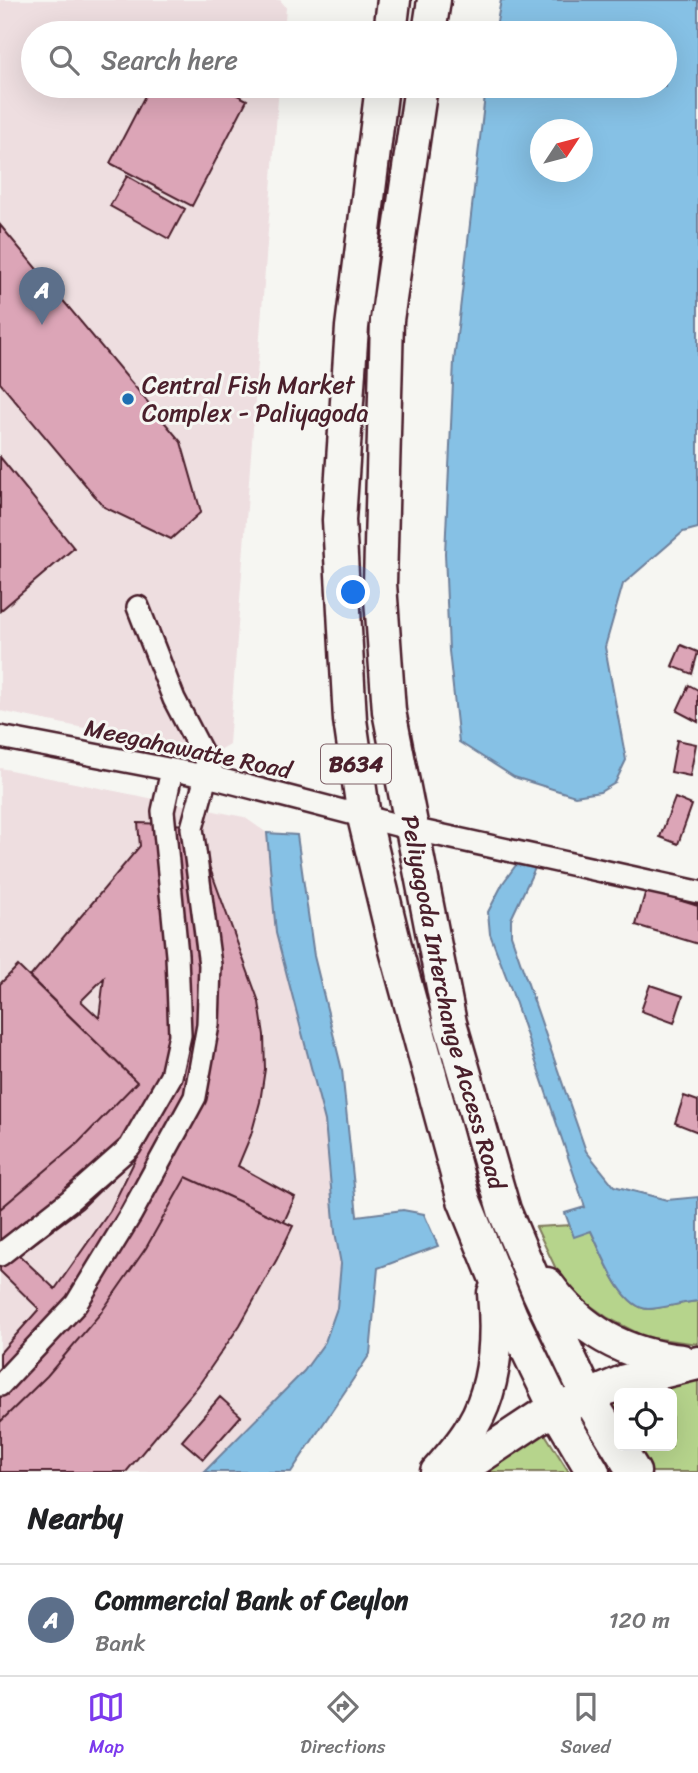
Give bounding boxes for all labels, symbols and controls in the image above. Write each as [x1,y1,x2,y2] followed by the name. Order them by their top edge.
[21,21,677,98] search box
[101,37,238,83] text: Search here
[45,41,83,79] icon: search
[530,119,593,182] north arrow
[19,267,65,325] pin: A
[142,364,368,434] place label: Central Fish Market Complex - Paliyagoda
[120,391,136,407] marker: Central Fish Market Complex - Paliyagoda
[336,575,370,609] your location
[81,707,298,792] street label: Meegahawatte Road
[321,744,391,784] road number: B634
[389,811,519,1197] street label: Peliyagoda Interchange Access Road
[614,1388,677,1451] map controls
[614,1388,677,1451] button: locate
[28,1491,123,1545] text: Nearby
[95,1577,408,1623] text: Commercial Bank of Ceylon
[43,1600,59,1641] text: A
[609,1600,670,1641] text: 120 m
[95,1623,146,1664] text: Bank
[87,1688,125,1763] tab: Map
[300,1688,386,1763] tab: Directions
[560,1688,611,1763] tab: Saved

